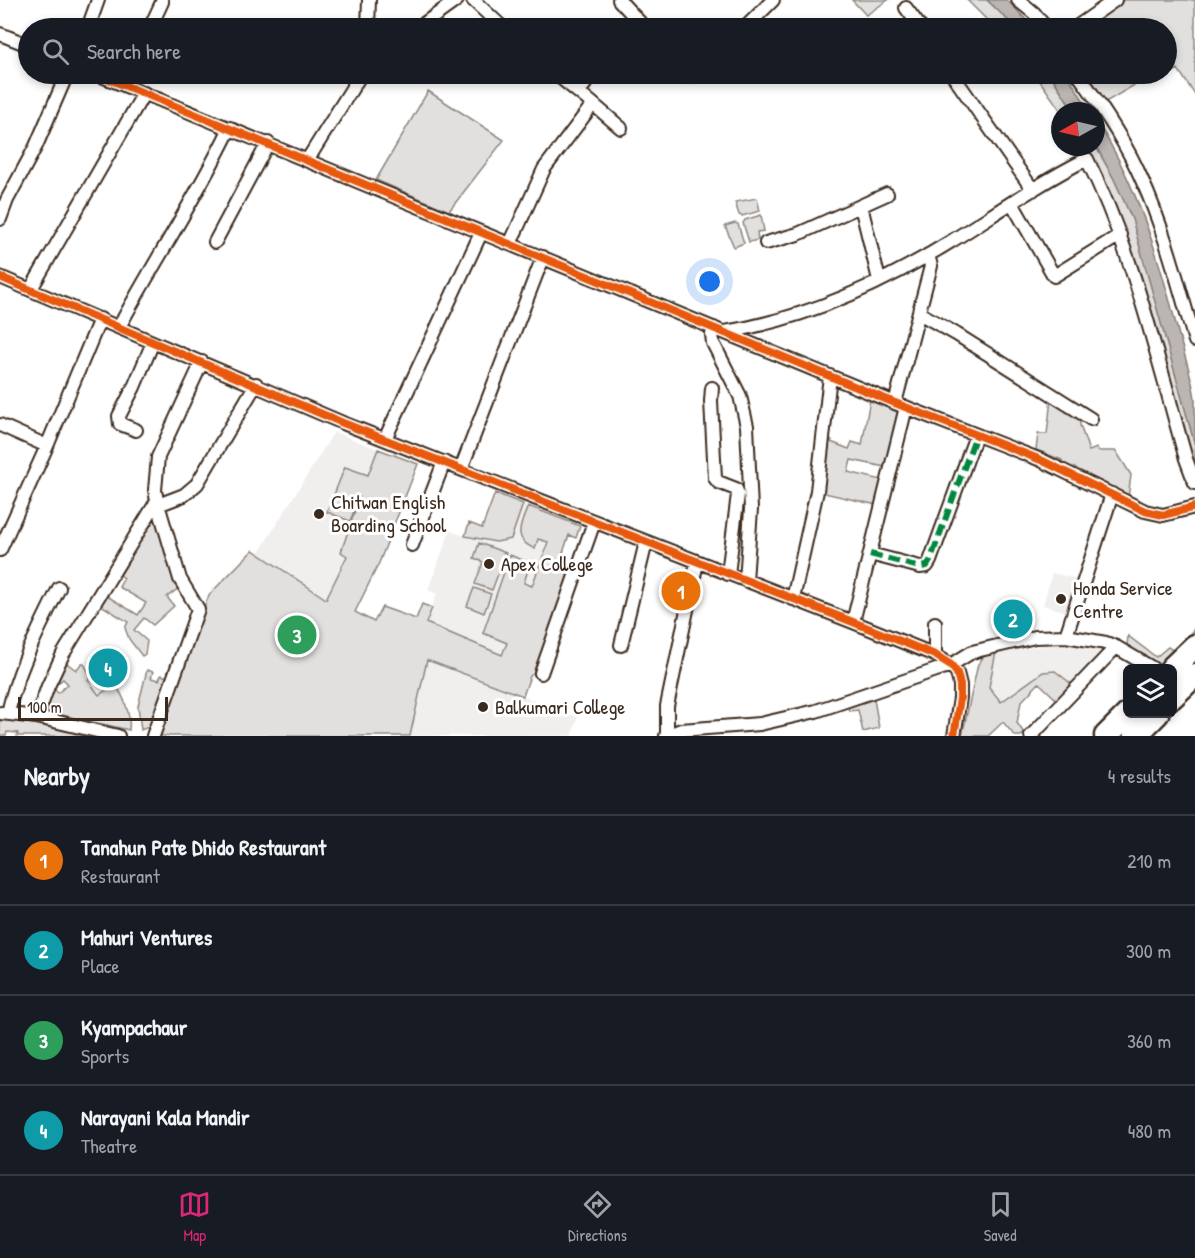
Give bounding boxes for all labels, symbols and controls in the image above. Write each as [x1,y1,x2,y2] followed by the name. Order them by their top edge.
[18,18,1177,84] search box
[39,35,72,68] icon: search
[87,36,181,66] text: Search here
[1051,102,1105,156] north arrow
[695,267,724,296] your location
[331,488,447,538] place label: Chitwan English Boarding School
[312,507,326,521] marker: Chitwan English Boarding School
[501,550,593,577] place label: Apex College
[482,557,496,571] marker: Apex College
[662,568,700,614] pin: 1
[1073,574,1173,624] place label: Honda Service Centre
[1054,592,1068,606] marker: Honda Service Centre
[994,596,1032,642] pin: 2
[278,612,316,658] pin: 3
[88,646,128,690] pin: 4
[1123,664,1177,718] map controls
[1123,664,1177,718] button: layers
[495,693,625,720] place label: Balkumari College
[18,694,168,722] scale bar
[27,696,62,718] text: 100 m
[476,700,490,714] marker: Balkumari College
[24,758,90,793] text: Nearby
[1108,762,1171,789] text: 4 results
[81,832,326,862] text: Tanahun Pate Dhido Restaurant
[40,847,47,874] text: 1
[1127,847,1171,874] text: 210 m
[81,862,160,889] text: Restaurant
[81,922,212,952] text: Mahuri Ventures
[39,937,48,964] text: 2
[1126,937,1171,964] text: 300 m
[81,952,120,979] text: Place
[81,1012,187,1042] text: Kyampachaur
[39,1027,48,1054] text: 3
[1127,1027,1171,1054] text: 360 m
[81,1042,129,1069] text: Sports
[81,1102,250,1132] text: Narayani Kala Mandir
[40,1117,47,1144] text: 4
[1128,1117,1171,1144] text: 480 m
[81,1132,137,1159] text: Theatre
[178,1188,211,1246] tab: Map
[568,1188,627,1246] tab: Directions
[984,1188,1017,1246] tab: Saved

